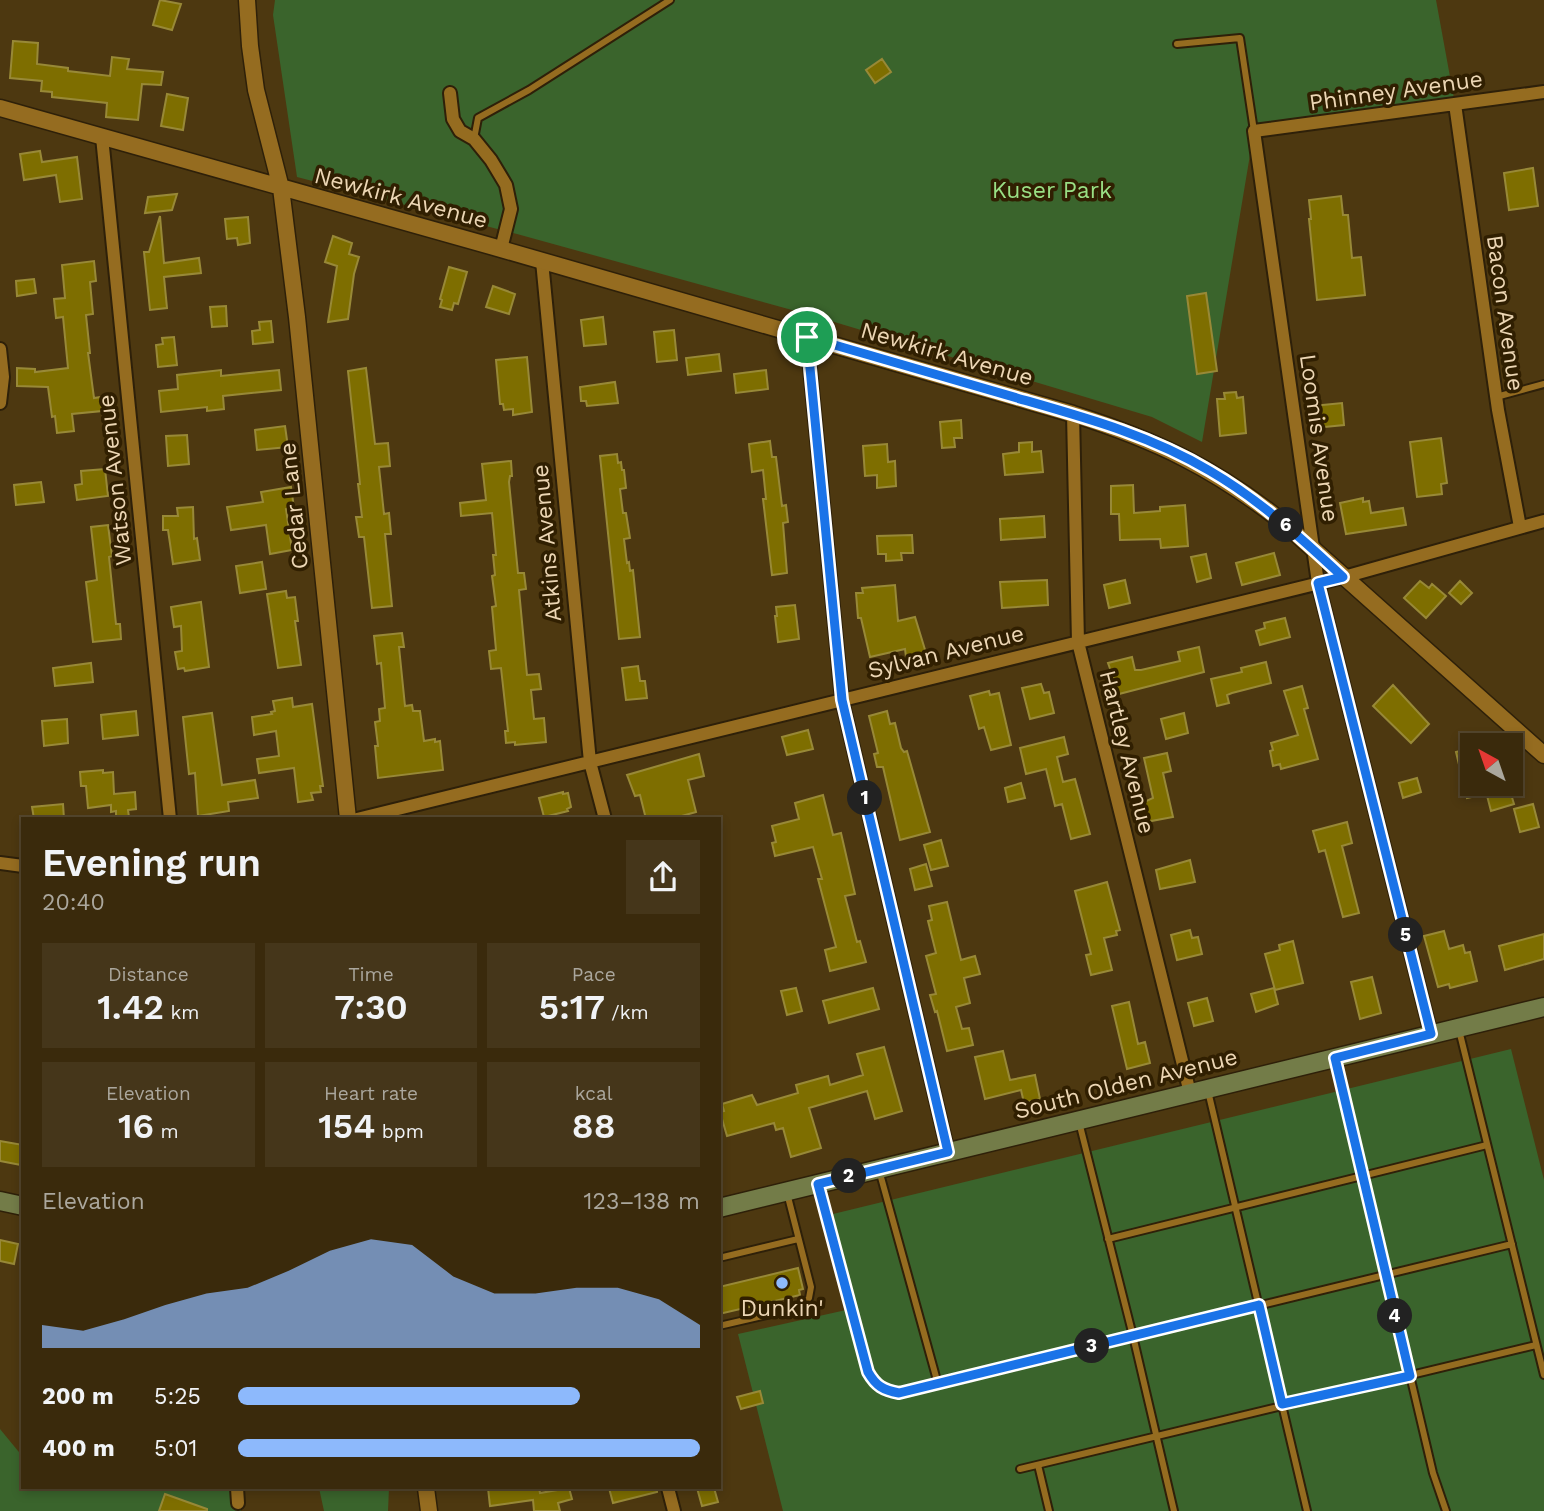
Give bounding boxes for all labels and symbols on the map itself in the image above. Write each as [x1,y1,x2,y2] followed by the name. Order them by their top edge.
[1307,65,1485,117] street label: Phinney Avenue
[311,162,491,234] street label: Newkirk Avenue
[992,177,1112,204] park label: Kuser Park
[1481,233,1529,393] street label: Bacon Avenue
[777,307,837,367] pin
[858,316,1036,392] street label: Newkirk Avenue
[1294,352,1344,524] street label: Loomis Avenue
[93,393,137,567] street label: Watson Avenue
[274,441,314,571] street label: Cedar Lane
[527,463,567,623] street label: Atkins Avenue
[1268,508,1304,542] pin: 6
[865,620,1027,684] street label: Sylvan Avenue
[1094,668,1160,836] street label: Hartley Avenue
[1460,733,1522,796] north arrow
[848,780,882,816] pin: 1
[1388,918,1424,953] pin: 5
[1012,1043,1240,1125] street label: South Olden Avenue
[832,1158,866,1194] pin: 2
[774,1275,790,1291] marker: Dunkin'
[740,1295,824,1322] place label: Dunkin'
[1378,1298,1412,1334] pin: 4
[1074,1328,1110,1364] pin: 3

